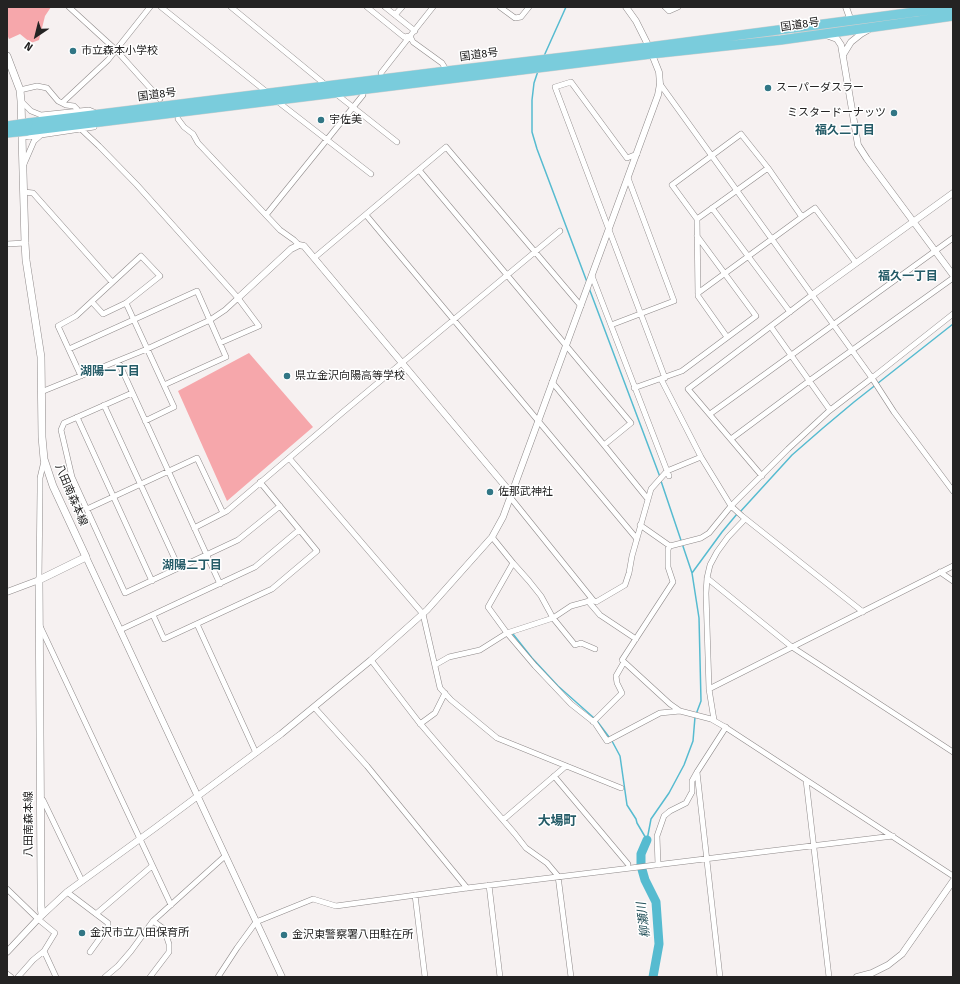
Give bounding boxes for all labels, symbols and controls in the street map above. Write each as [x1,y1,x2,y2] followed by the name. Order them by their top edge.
[16,16,56,56] north arrow
[780,16,820,34] street label: 国道8号
[22,39,36,54] text: N
[81,44,158,58] place label: 市立森本小学校
[68,46,78,56] marker: 市立森本小学校
[459,46,499,64] street label: 国道8号
[776,81,864,95] place label: スーパーダスラー
[763,83,773,93] marker: スーパーダスラー
[137,86,177,104] street label: 国道8号
[787,106,886,120] place label: ミスタードーナッツ
[889,108,899,118] marker: ミスタードーナッツ
[329,113,362,127] place label: 宇佐美
[316,115,326,125] marker: 宇佐美
[815,124,875,138] district label: 福久二丁目
[878,270,938,284] district label: 福久一丁目
[80,365,140,379] district label: 湖陽一丁目
[295,369,405,383] place label: 県立金沢向陽高等学校
[282,371,292,381] marker: 県立金沢向陽高等学校
[52,462,90,528] street label: 八田南森本線
[498,485,553,499] place label: 佐那武神社
[485,487,495,497] marker: 佐那武神社
[162,559,222,573] district label: 湖陽二丁目
[22,791,36,857] street label: 八田南森本線
[538,813,576,829] district label: 大場町
[635,901,653,939] water label: 柳瀬川
[90,926,189,940] place label: 金沢市立八田保育所
[77,928,87,938] marker: 金沢市立八田保育所
[292,928,413,942] place label: 金沢東警察署八田駐在所
[279,930,289,940] marker: 金沢東警察署八田駐在所

